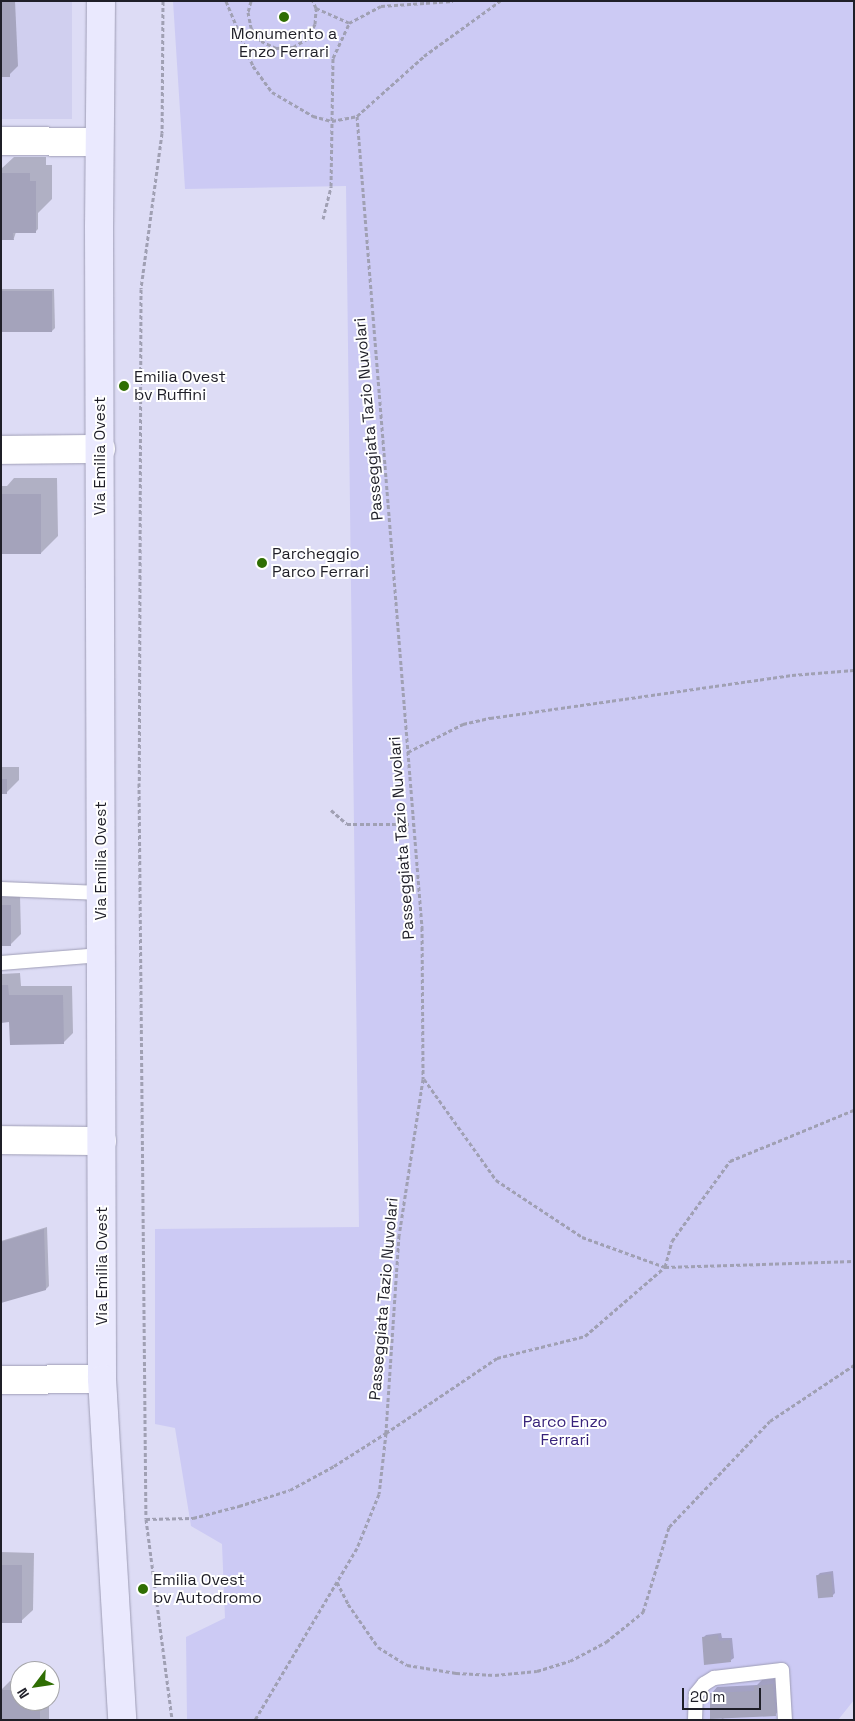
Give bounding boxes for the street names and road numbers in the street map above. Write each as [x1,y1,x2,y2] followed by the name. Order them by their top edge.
[351,317,387,521] street label: Passeggiata Tazio Nuvolari
[90,396,110,516] street label: Via Emilia Ovest
[385,736,419,940] street label: Passeggiata Tazio Nuvolari
[91,801,111,921] street label: Via Emilia Ovest
[366,1197,402,1401] street label: Passeggiata Tazio Nuvolari
[92,1206,112,1326] street label: Via Emilia Ovest

